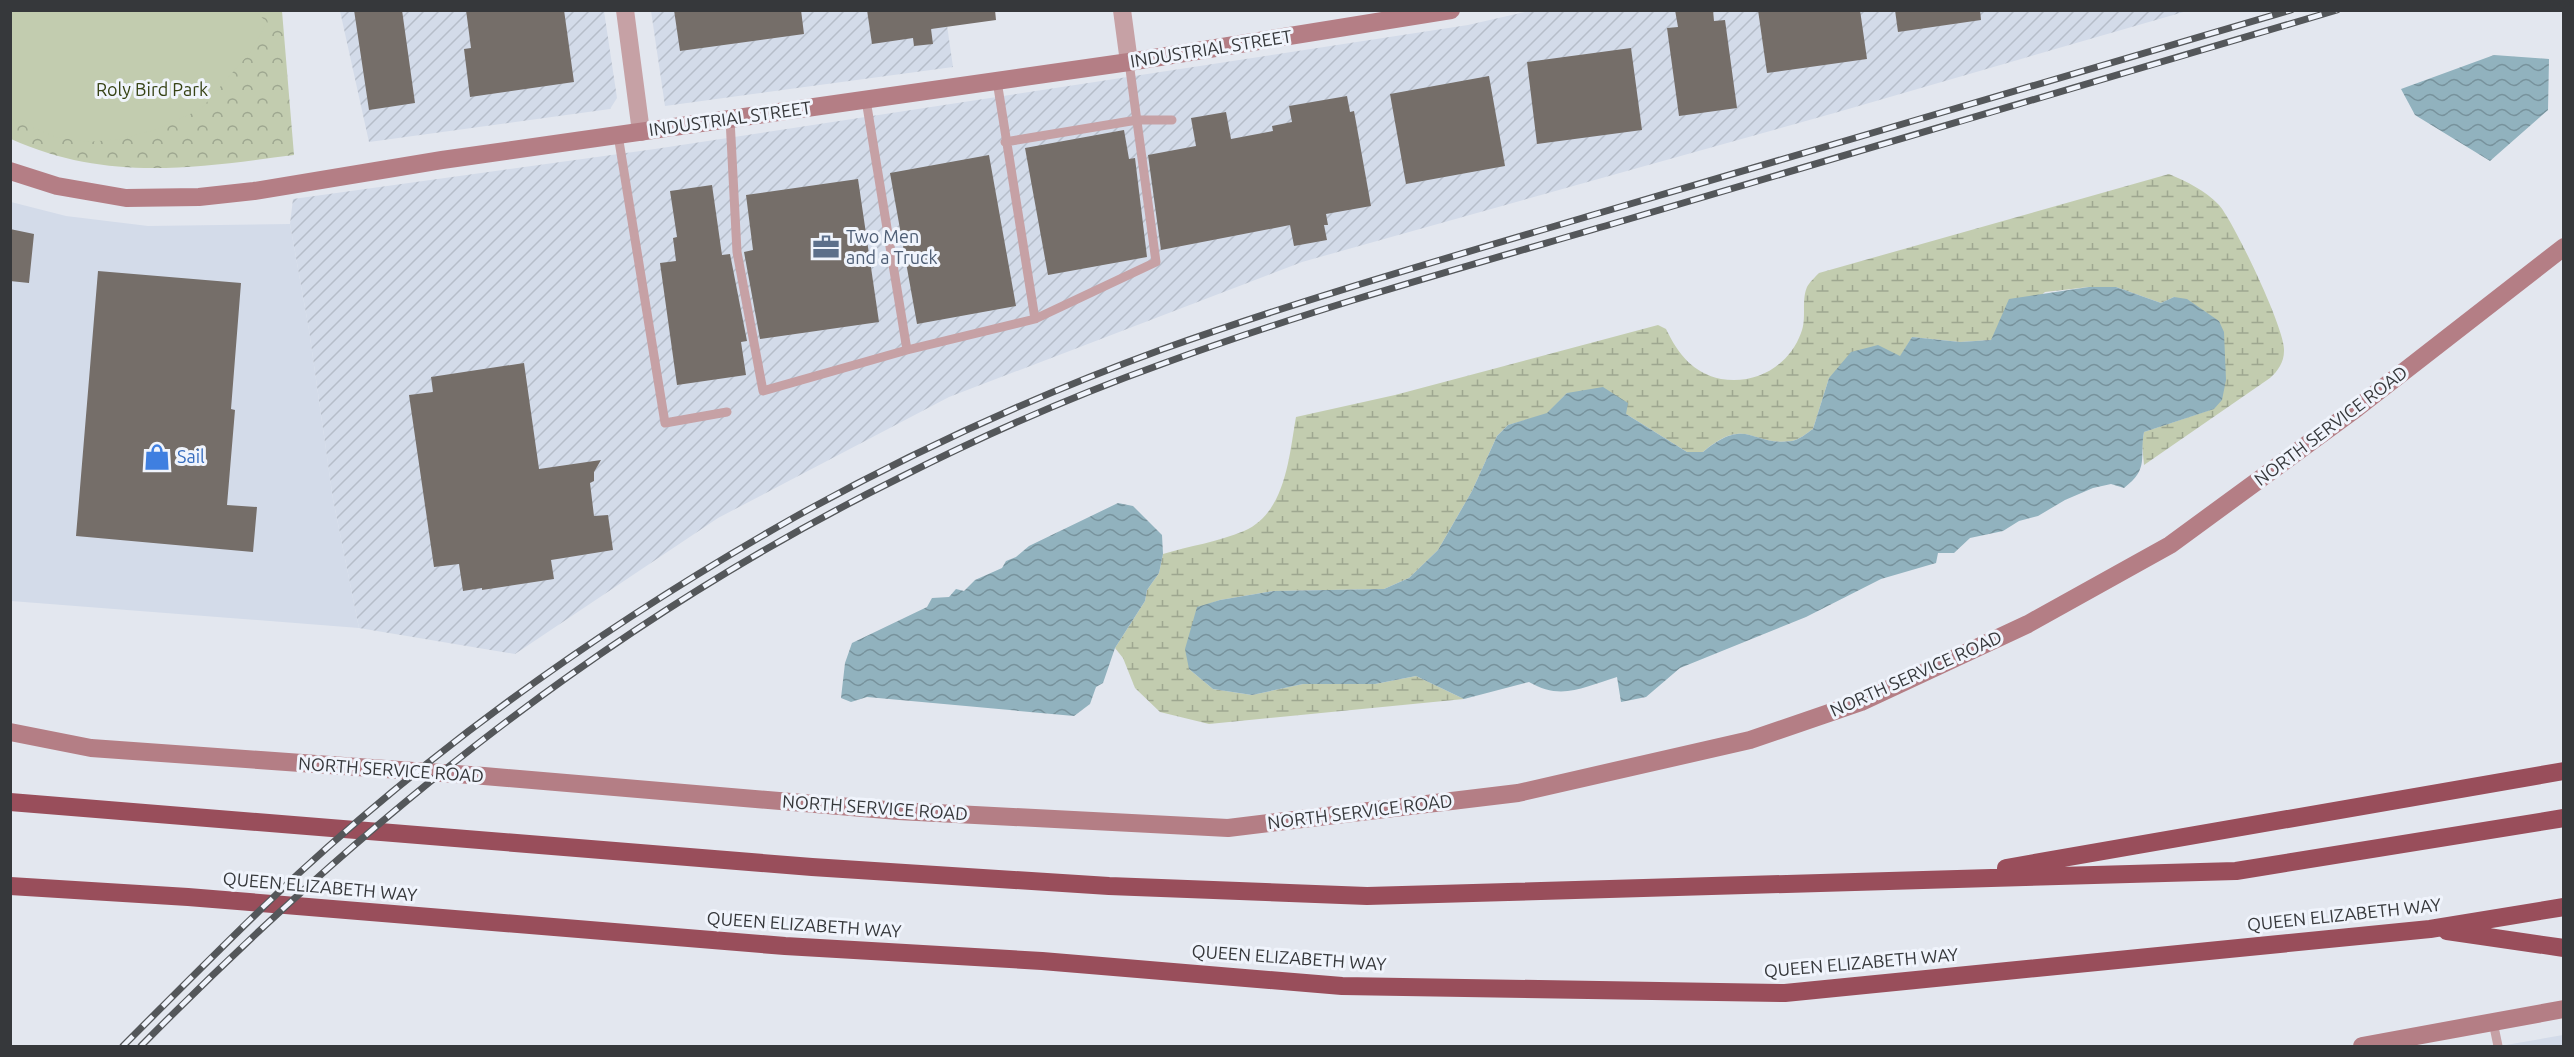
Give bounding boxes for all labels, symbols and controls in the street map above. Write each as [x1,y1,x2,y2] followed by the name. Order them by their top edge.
[1129,25,1293,71] street label: INDUSTRIAL STREET
[96,79,208,99] park label: Roly Bird Park
[647,97,812,139] street label: INDUSTRIAL STREET
[846,226,938,267] place label: Two Men and a Truck
[811,232,841,262] office icon: Two Men and a Truck
[2250,361,2411,489] street label: NORTH SERVICE ROAD
[142,442,172,472] shop icon: Sail
[177,446,205,466] place label: Sail
[1827,626,2005,720] street label: NORTH SERVICE ROAD
[298,753,485,785] street label: NORTH SERVICE ROAD
[1266,790,1453,832] street label: NORTH SERVICE ROAD
[782,791,969,823] street label: NORTH SERVICE ROAD
[222,868,419,906] street label: QUEEN ELIZABETH WAY
[2246,894,2443,935] street label: QUEEN ELIZABETH WAY
[706,907,903,942] street label: QUEEN ELIZABETH WAY
[1191,940,1388,975] street label: QUEEN ELIZABETH WAY
[1763,943,1960,981] street label: QUEEN ELIZABETH WAY

